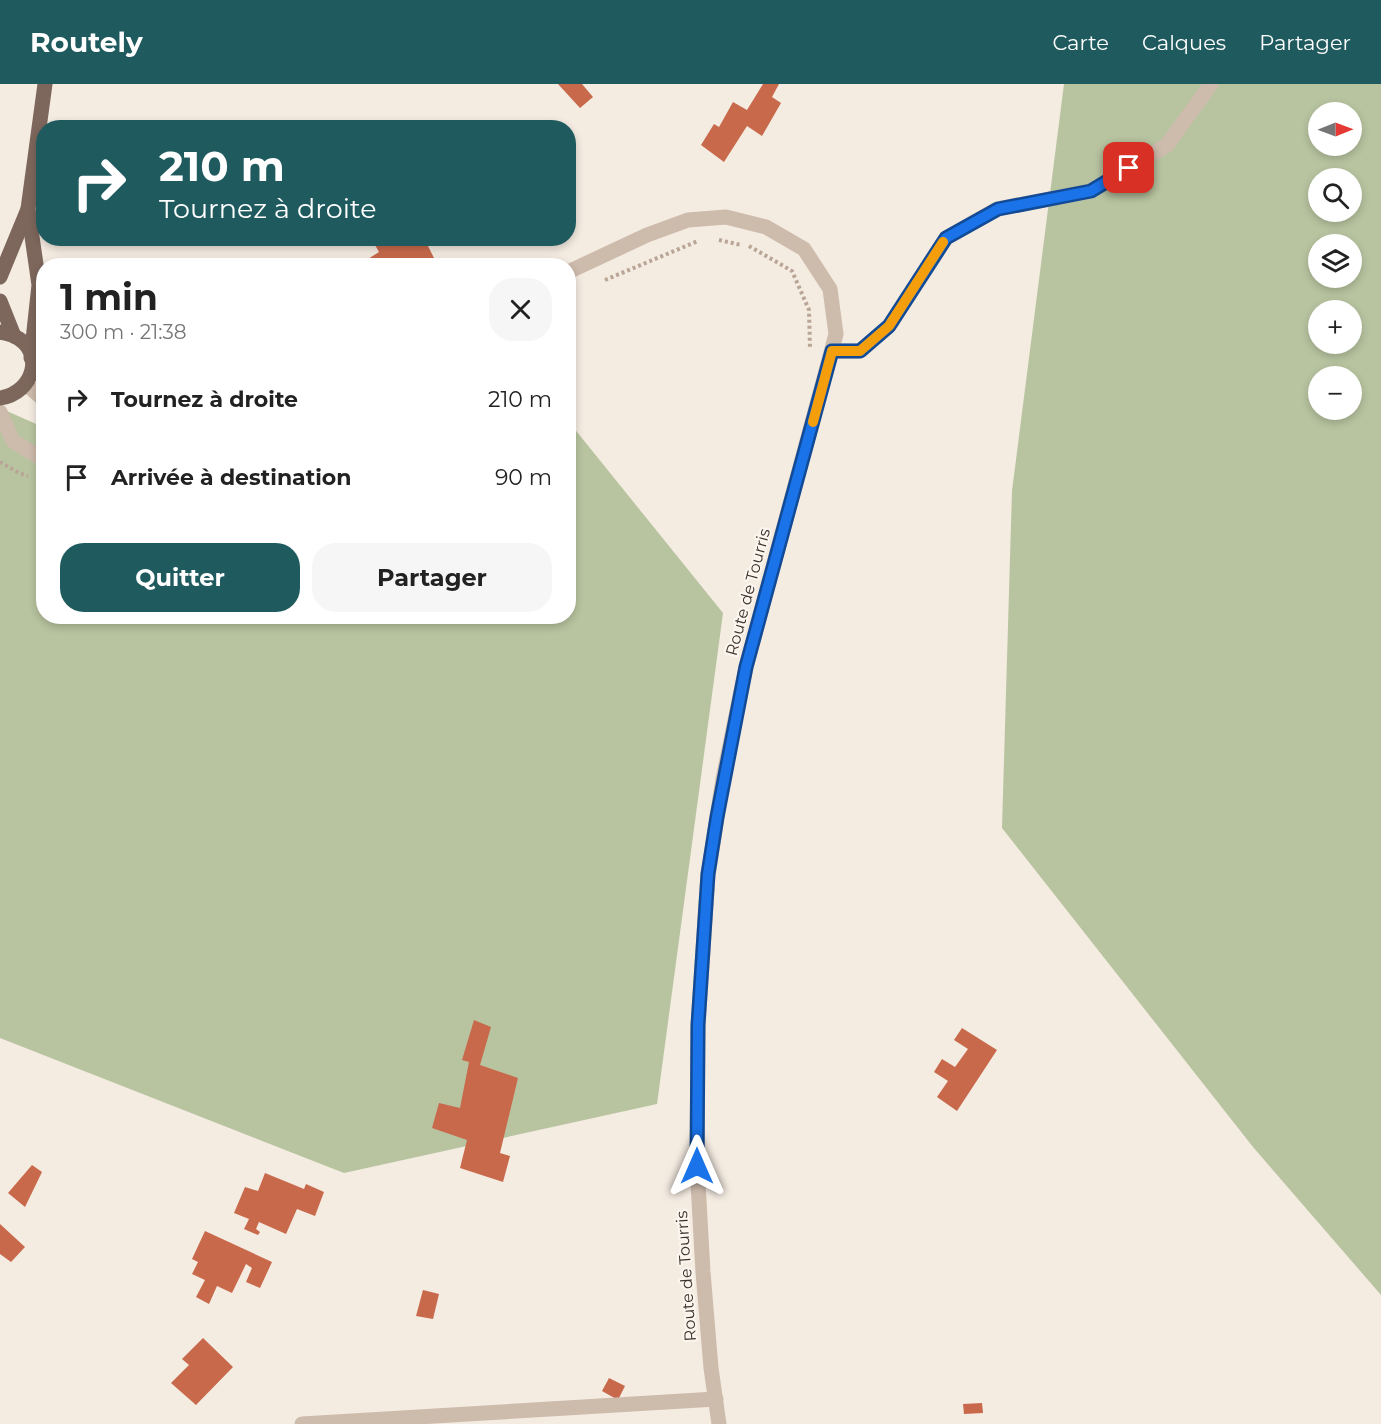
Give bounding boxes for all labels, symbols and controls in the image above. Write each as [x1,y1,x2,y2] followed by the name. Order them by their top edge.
[30,25,143,59] text: Routely
[1052,30,1109,55] text: Carte
[1142,30,1226,55] text: Calques
[1259,30,1351,55] text: Partager
[1308,102,1362,156] north arrow
[1308,102,1362,420] map controls
[159,140,285,192] text: 210 m
[1103,142,1154,193] pin
[60,144,138,222] icon: right
[1112,151,1145,184] icon: arrive
[1308,168,1362,222] button: search
[159,192,377,225] text: Tournez à droite
[1308,234,1362,288] button: layers
[60,275,158,319] text: 1 min
[489,278,552,341] button: close
[1308,300,1362,354] button: +
[60,320,187,344] text: 300 m · 21:38
[1308,366,1362,420] button: −
[60,383,93,416] icon: right
[111,386,298,413] text: Tournez à droite
[488,386,552,413] text: 210 m
[60,461,93,494] icon: arrive
[111,464,351,491] text: Arrivée à destination
[495,464,552,491] text: 90 m
[722,526,774,658] street label: Route de Tourris
[60,543,300,612] button: Quitter
[312,543,552,612] button: Partager
[665,1134,729,1198] position arrow
[672,1210,700,1342] street label: Route de Tourris

